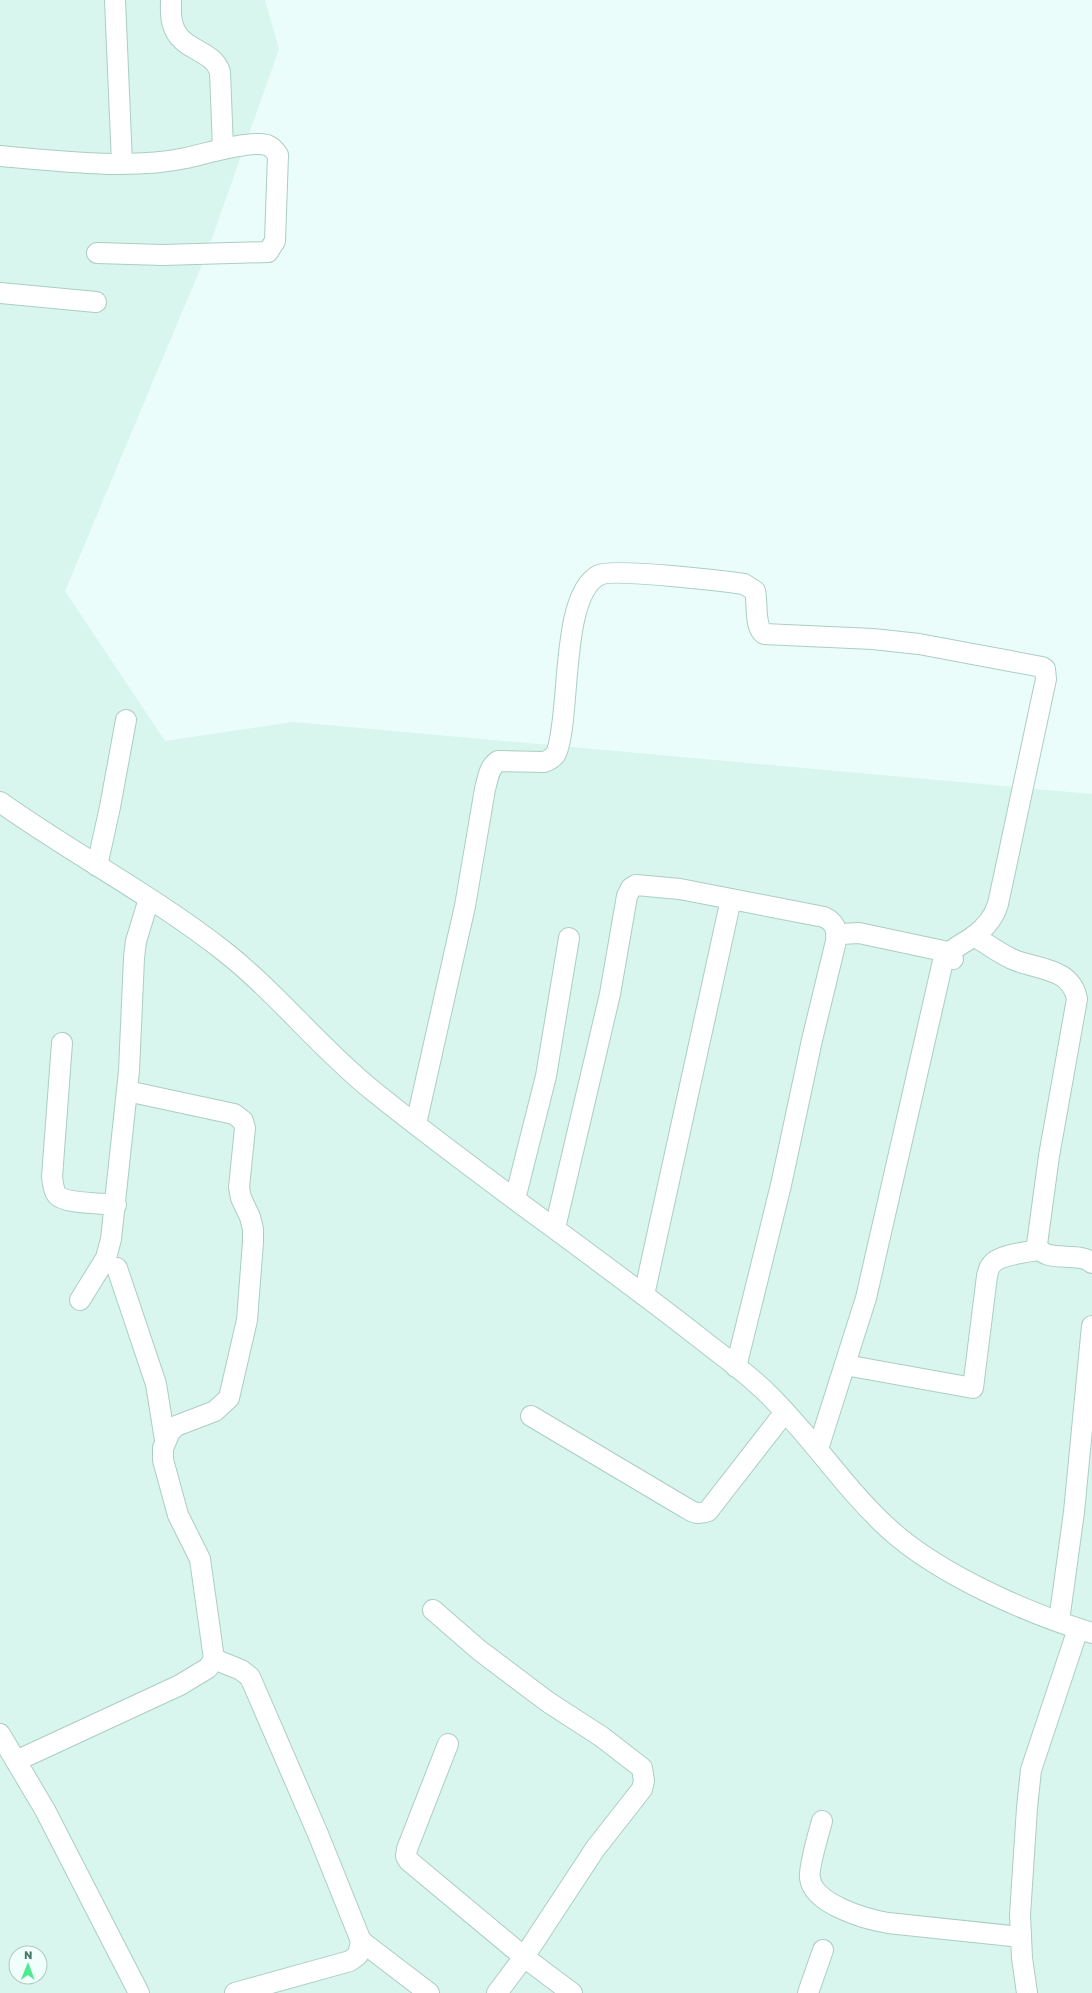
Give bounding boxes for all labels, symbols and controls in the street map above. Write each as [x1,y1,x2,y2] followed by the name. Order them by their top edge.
[8,1945,48,1985] north arrow
[24,1948,32,1961] text: N

